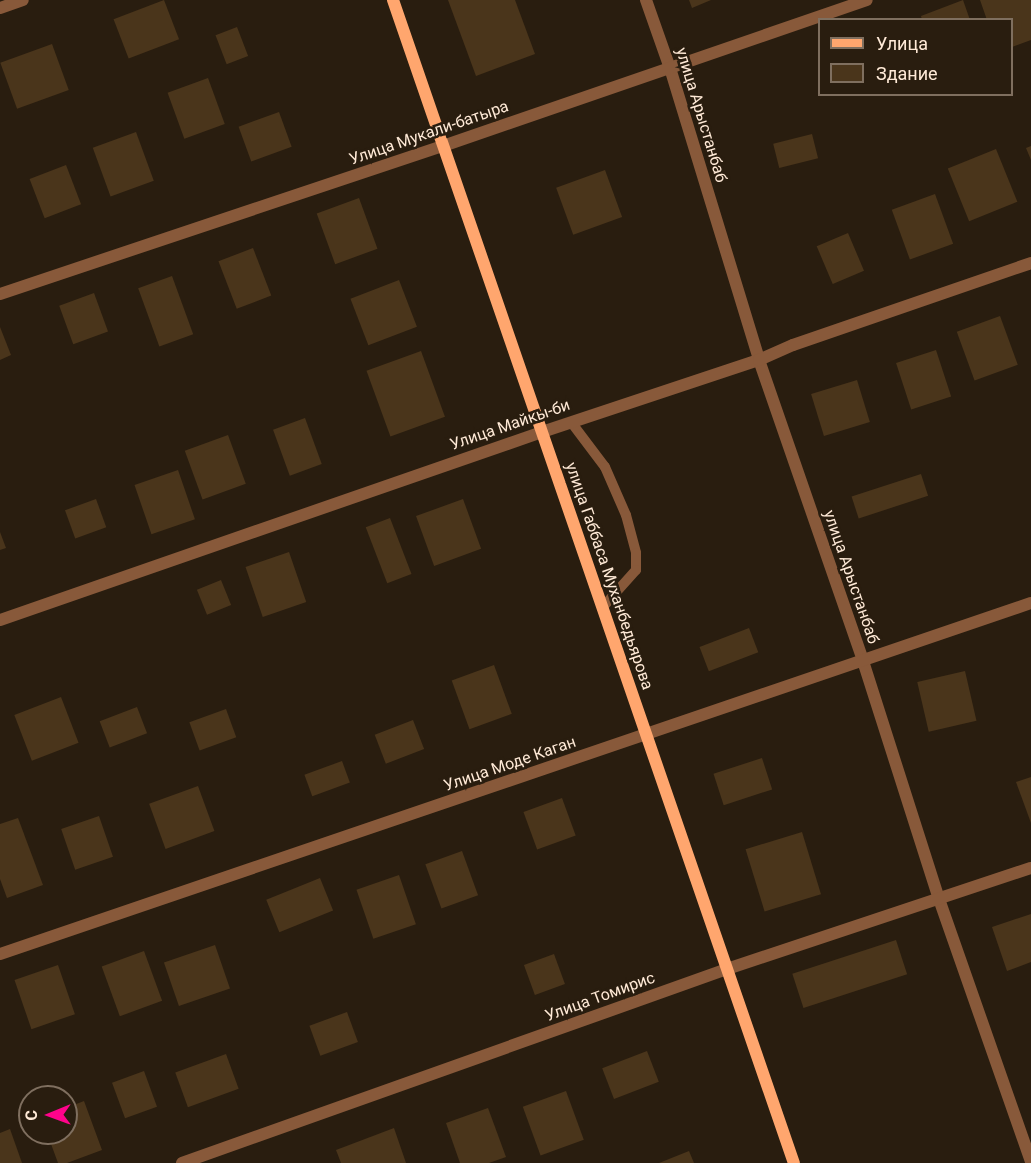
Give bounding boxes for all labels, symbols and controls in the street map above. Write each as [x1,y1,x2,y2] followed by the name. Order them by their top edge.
[818,18,1013,96] legend
[876,33,928,54] text: Улица
[671,45,731,185] street label: улица Арыстанбаб
[876,63,938,84] text: Здание
[347,97,511,169] street label: Улица Мукали-батыра
[448,395,572,455] street label: Улица Майкы-би
[561,460,657,692] street label: улица Габбаса Муханбедьярова
[819,508,883,646] street label: улица Арыстанбаб
[441,732,579,796] street label: Улица Моде Каган
[542,968,658,1026] street label: Улица Томирис
[18,1085,78,1145] north arrow
[22,1110,41,1121] text: С

